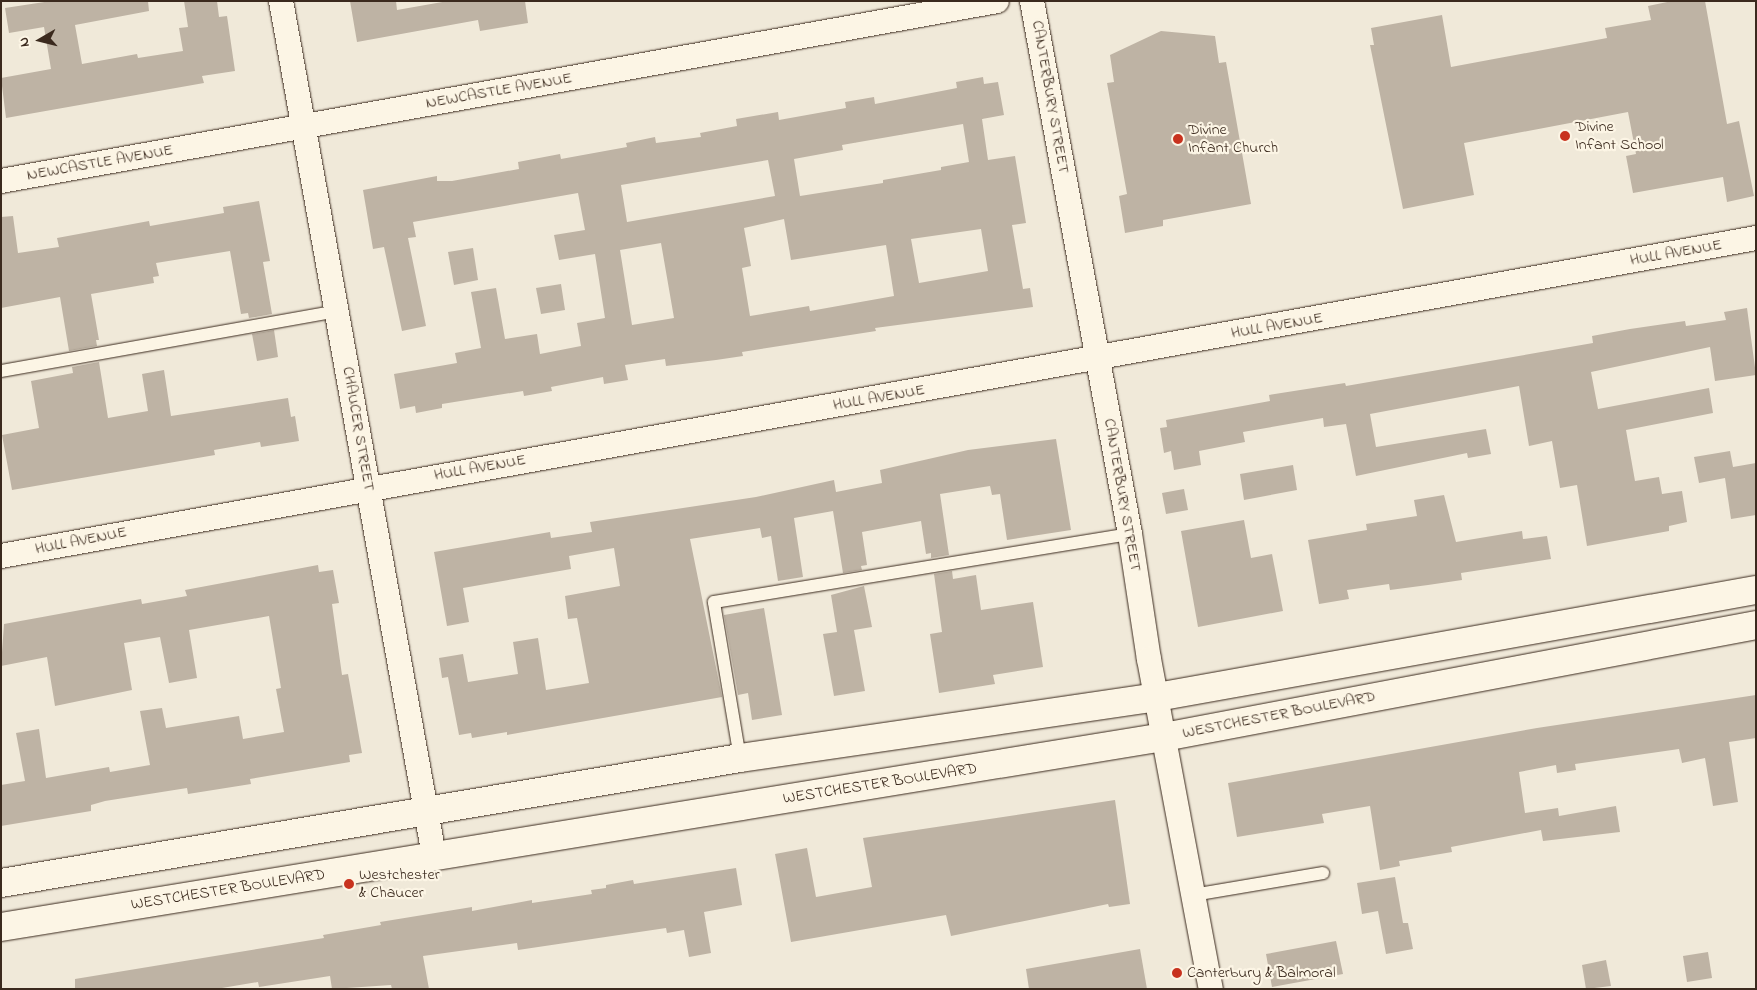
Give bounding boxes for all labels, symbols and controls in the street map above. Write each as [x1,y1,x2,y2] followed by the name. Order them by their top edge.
[15,15,65,65] north arrow
[1027,19,1073,175] street label: CANTERBURY STREET
[14,36,36,48] text: N
[424,69,574,113] street label: NEWCASTLE AVENUE
[1575,117,1664,155] place label: Divine Infant School
[1188,120,1278,158] place label: Divine Infant Church
[1559,130,1571,142] marker: Divine Infant School
[1172,133,1184,145] marker: Divine Infant Church
[25,141,175,185] street label: NEWCASTLE AVENUE
[1629,235,1723,271] street label: HULL AVENUE
[1230,308,1324,344] street label: HULL AVENUE
[338,365,378,493] street label: CHAUCER STREET
[832,380,926,416] street label: HULL AVENUE
[1099,417,1145,573] street label: CANTERBURY STREET
[433,450,527,486] street label: HULL AVENUE
[34,523,128,559] street label: HULL AVENUE
[1181,687,1377,743] street label: WESTCHESTER BOULEVARD
[782,759,978,809] street label: WESTCHESTER BOULEVARD
[130,865,326,915] street label: WESTCHESTER BOULEVARD
[359,865,440,903] place label: Westchester & Chaucer
[343,878,355,890] marker: Westchester & Chaucer
[1187,963,1336,983] place label: Canterbury & Balmoral
[1171,967,1183,979] marker: Canterbury & Balmoral

